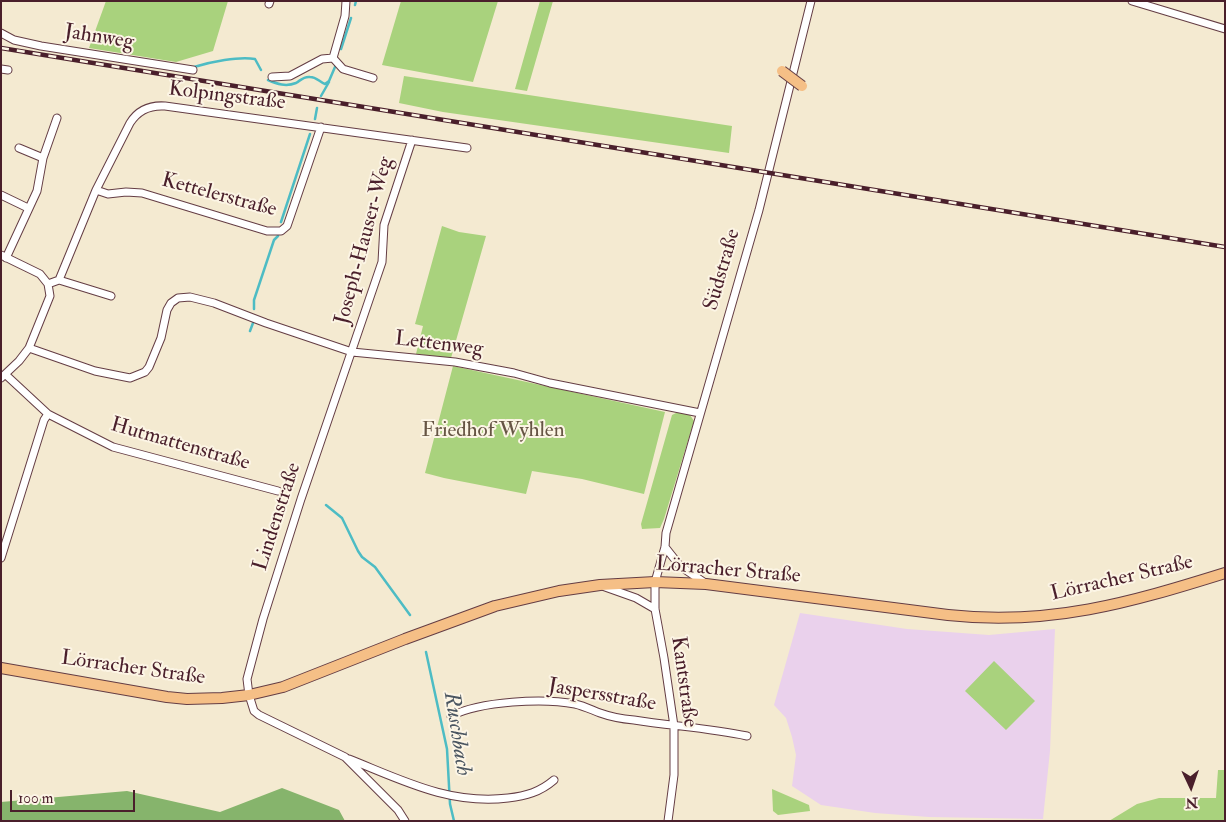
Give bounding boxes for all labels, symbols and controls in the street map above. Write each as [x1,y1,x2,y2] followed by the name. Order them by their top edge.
[62,20,136,56] street label: Jahnweg
[167,77,287,117] street label: Kolpingstraße
[330,154,400,328] street label: Joseph-Hauser-Weg
[159,169,279,223] street label: Kettelerstraße
[699,226,747,314] street label: Südstraße
[393,327,485,363] street label: Lettenweg
[108,413,252,477] street label: Hutmattenstraße
[422,418,564,444] park label: Friedhof Wyhlen
[249,460,307,574] street label: Lindenstraße
[1048,550,1196,608] street label: Lörracher Straße
[655,552,801,590] street label: Lörracher Straße
[664,635,702,729] street label: Kantstraße
[59,646,207,692] street label: Lörracher Straße
[546,674,658,718] street label: Jaspersstraße
[436,690,476,778] water label: Ruschbach
[1166,762,1216,812] north arrow
[12,780,138,812] scale bar
[18,789,53,808] text: 100 m
[1185,794,1199,811] text: N

